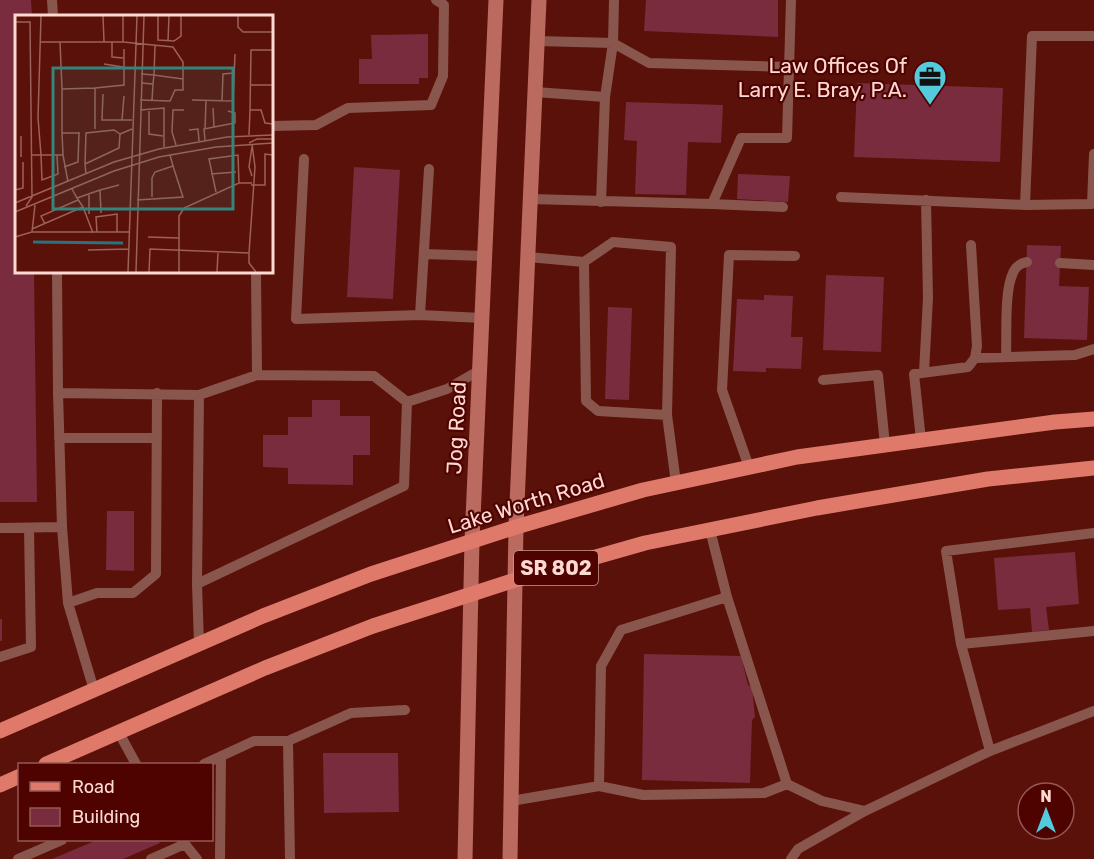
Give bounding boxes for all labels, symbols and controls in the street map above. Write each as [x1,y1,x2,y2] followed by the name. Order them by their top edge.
[15,15,273,273] inset map
[738,53,907,102] place label: Law Offices Of Larry E. Bray, P.A.
[912,59,948,106] office icon: Law Offices Of Larry E. Bray, P.A.
[441,381,471,475] street label: Jog Road
[445,467,607,539] street label: Lake Worth Road
[514,551,598,585] road number: SR 802
[18,763,213,841] legend
[72,776,115,798] text: Road
[1016,781,1076,841] north arrow
[1040,787,1052,806] text: N
[72,806,140,828] text: Building

